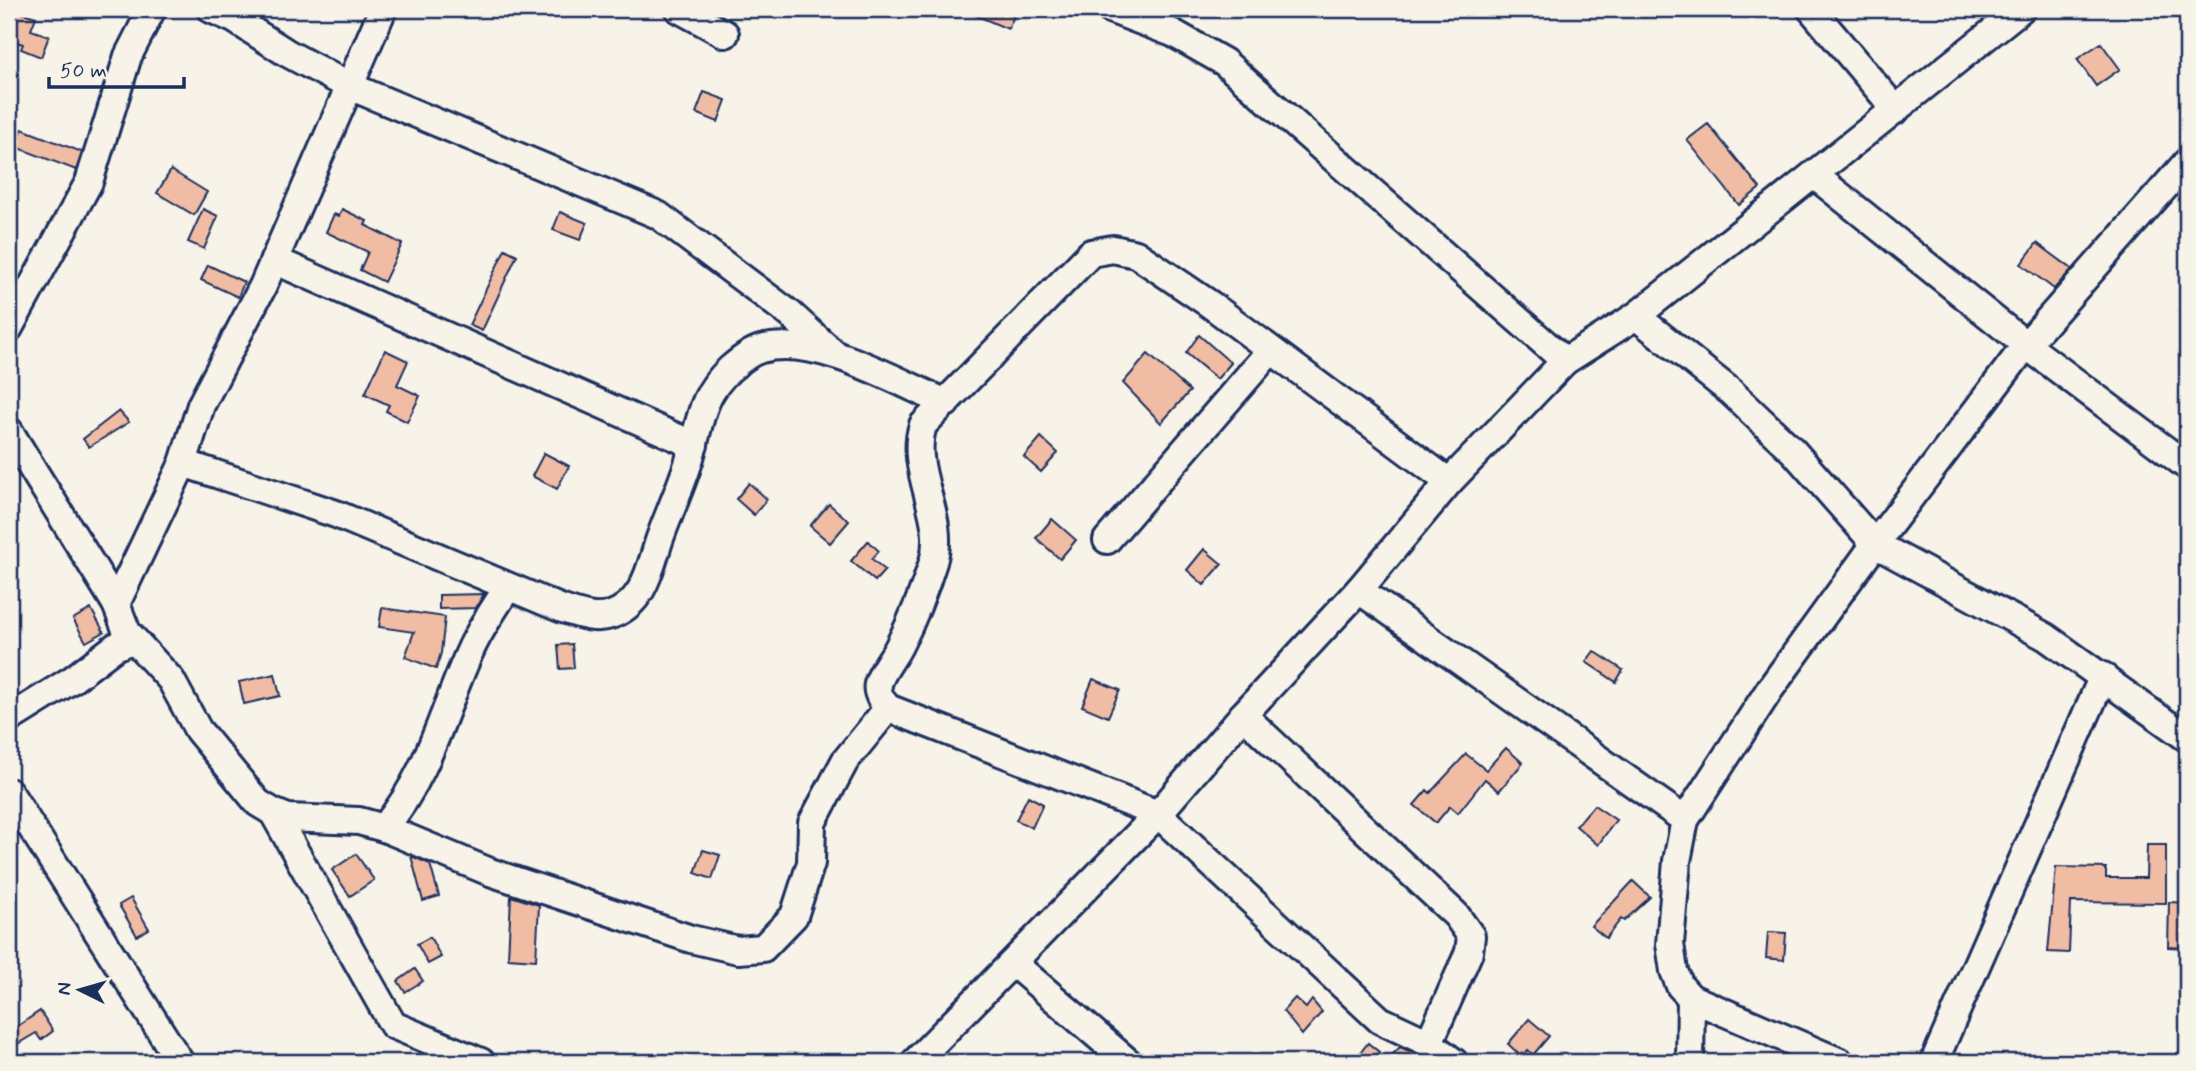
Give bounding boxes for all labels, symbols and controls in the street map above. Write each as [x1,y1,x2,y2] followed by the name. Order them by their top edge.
[49,46,184,90] scale bar
[60,57,107,85] text: 50 m
[46,956,116,1026] north arrow
[52,981,78,996] text: N

